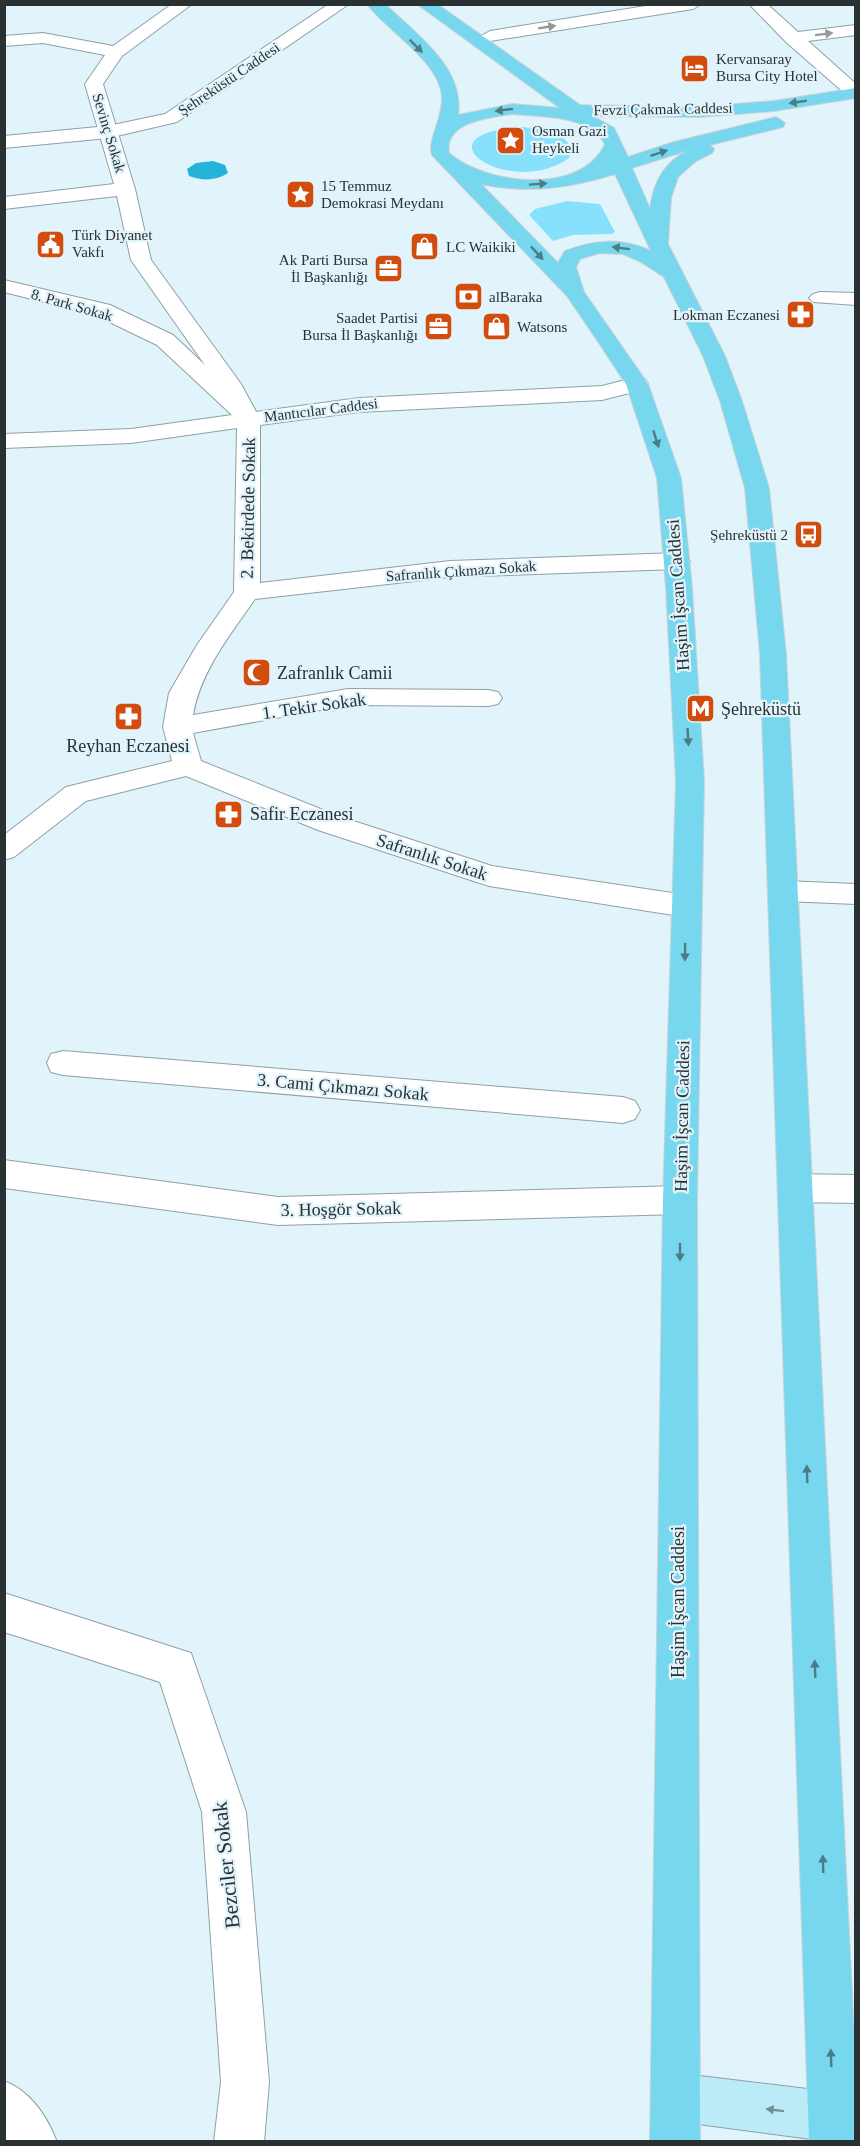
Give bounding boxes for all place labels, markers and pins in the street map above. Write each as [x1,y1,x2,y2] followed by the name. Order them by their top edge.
[716,51,818,84] place label: Kervansaray Bursa City Hotel
[679,52,711,84] hotel icon: Kervansaray Bursa City Hotel
[532,123,607,156] place label: Osman Gazi Heykeli
[495,124,527,156] place icon: Osman Gazi Heykeli
[321,178,444,211] place label: 15 Temmuz Demokrasi Meydanı
[284,179,316,211] place icon: 15 Temmuz Demokrasi Meydanı
[72,227,153,260] place label: Türk Diyanet Vakfı
[35,228,67,260] public building icon: Türk Diyanet Vakfı
[409,231,441,263] shop icon: LC Waikiki
[446,239,516,255] place label: LC Waikiki
[279,252,368,285] place label: Ak Parti Bursa İl Başkanlığı
[373,253,405,285] office icon: Ak Parti Bursa İl Başkanlığı
[452,281,484,313] bank icon: alBaraka
[489,289,543,305] place label: alBaraka
[785,299,817,331] pharmacy icon: Lokman Eczanesi
[673,307,780,323] place label: Lokman Eczanesi
[302,310,418,343] place label: Saadet Partisi Bursa İl Başkanlığı
[423,311,455,343] office icon: Saadet Partisi Bursa İl Başkanlığı
[480,311,512,343] shop icon: Watsons
[517,319,568,335] place label: Watsons
[793,519,825,551] bus stop icon: Şehreküstü 2
[710,527,788,543] place label: Şehreküstü 2
[240,657,272,689] mosque icon: Zafranlık Camii
[277,663,392,683] place label: Zafranlık Camii
[684,693,716,725] metro station icon: Şehreküstü
[721,699,801,719] place label: Şehreküstü
[112,701,144,733] pharmacy icon: Reyhan Eczanesi
[66,736,190,756] place label: Reyhan Eczanesi
[213,798,245,830] pharmacy icon: Safir Eczanesi
[250,804,353,824] place label: Safir Eczanesi

